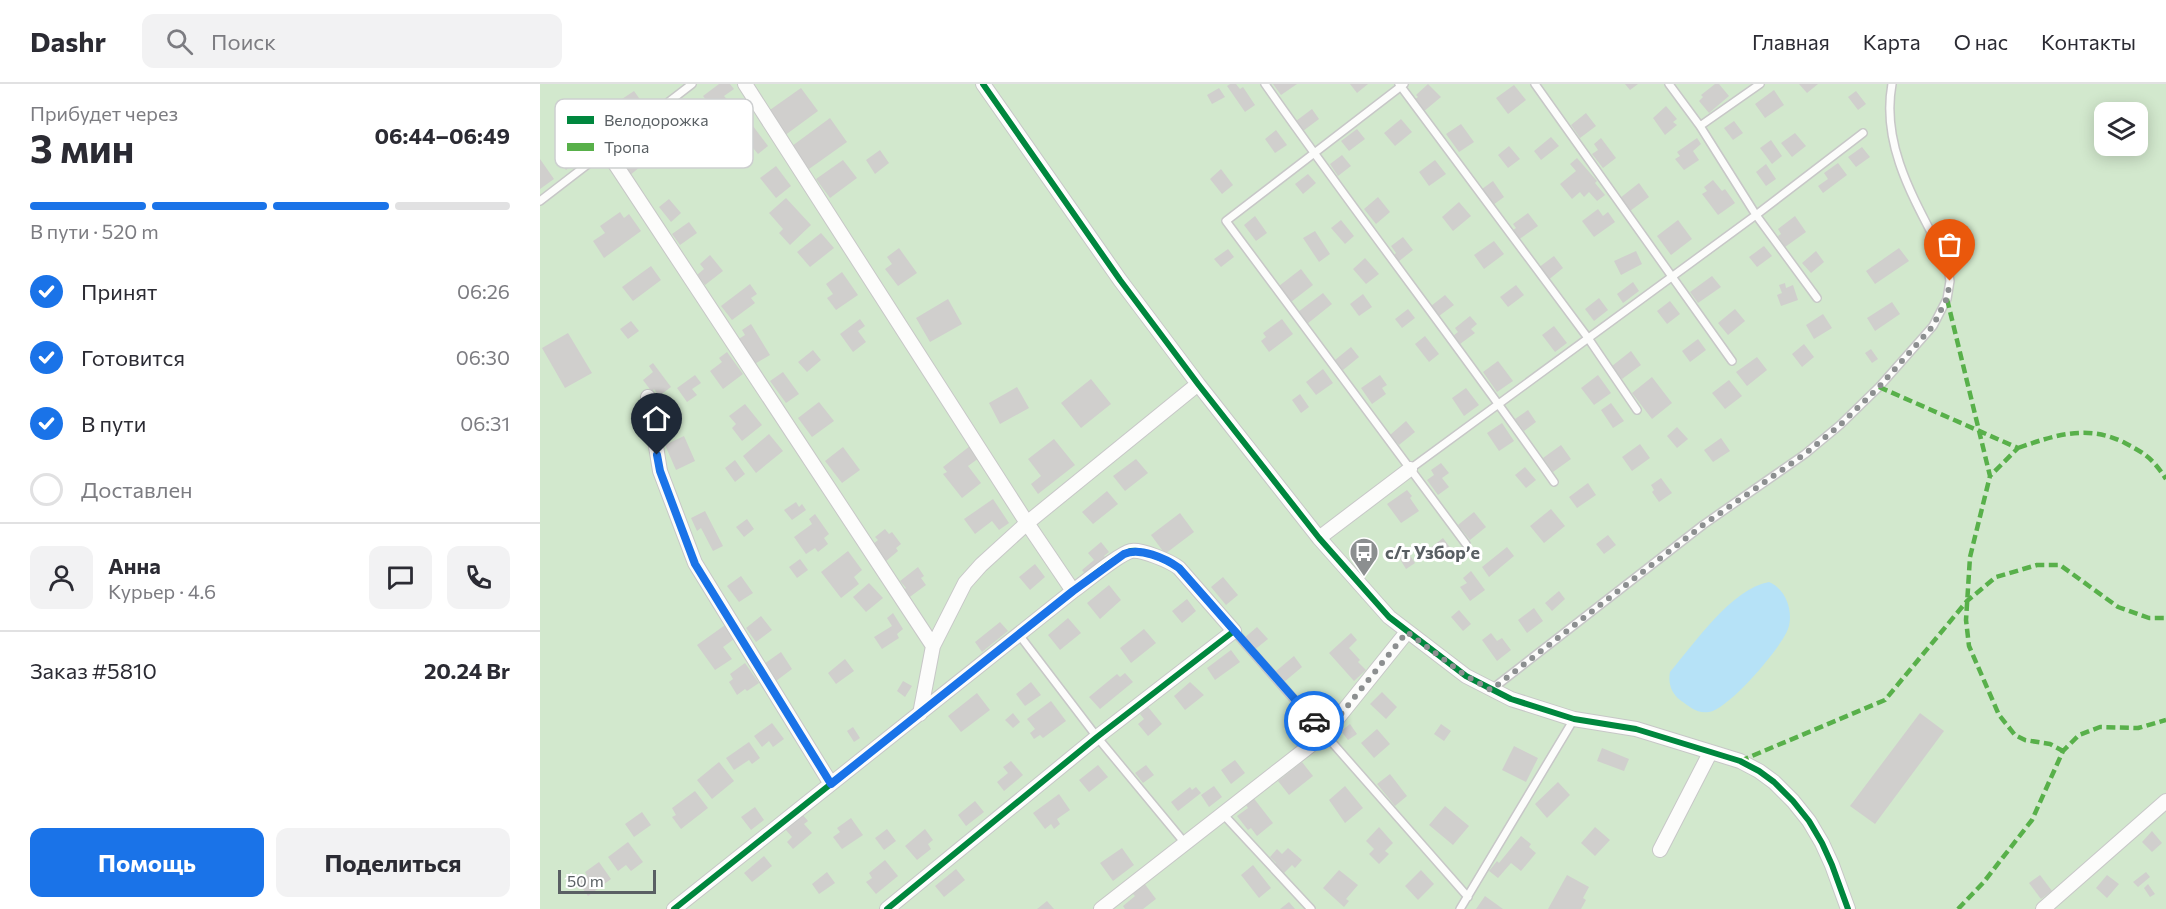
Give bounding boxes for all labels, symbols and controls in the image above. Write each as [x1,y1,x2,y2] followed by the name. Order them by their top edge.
[142,14,562,68] search box
[30,24,106,58] text: Dashr
[163,25,196,58] icon: search
[211,28,276,55] text: Поиск
[1752,29,1830,54] text: Главная
[1863,29,1921,54] text: Карта
[1954,29,2008,54] text: О нас
[2041,29,2136,54] text: Контакты
[555,99,753,168] legend
[30,101,178,125] text: Прибудет через
[2094,102,2148,156] map controls
[2094,102,2148,156] button: layers
[604,110,708,129] text: Велодорожка
[374,122,510,149] text: 06:44–06:49
[30,123,134,171] text: 3 мин
[604,137,649,156] text: Тропа
[30,219,159,243] text: В пути · 520 m
[1924,219,1975,281] pin
[1933,228,1966,261] icon: bag
[30,275,63,308] icon: check
[81,278,157,305] text: Принят
[457,279,510,303] text: 06:26
[30,341,63,374] icon: check
[81,344,185,371] text: Готовится
[456,345,510,369] text: 06:30
[631,393,682,455] pin
[640,402,673,435] icon: home
[30,407,63,440] icon: check
[81,410,146,437] text: В пути
[460,411,510,435] text: 06:31
[81,476,193,503] text: Доставлен
[1348,536,1380,578] bus stop icon: с/т Узборʼе
[1385,541,1480,563] place label: с/т Узборʼе
[30,546,93,609] button: person
[369,546,432,609] button: chat
[447,546,510,609] button: phone
[108,552,161,579] text: Анна
[108,579,216,603] text: Курьер · 4.6
[30,657,157,684] text: Заказ #5810
[424,657,510,684] text: 20.24 Br
[1284,691,1344,751] courier
[1298,705,1331,738] icon: car
[30,828,264,897] button: Помощь
[276,828,510,897] button: Поделиться
[558,867,656,894] scale bar
[567,871,604,890] text: 50 m

